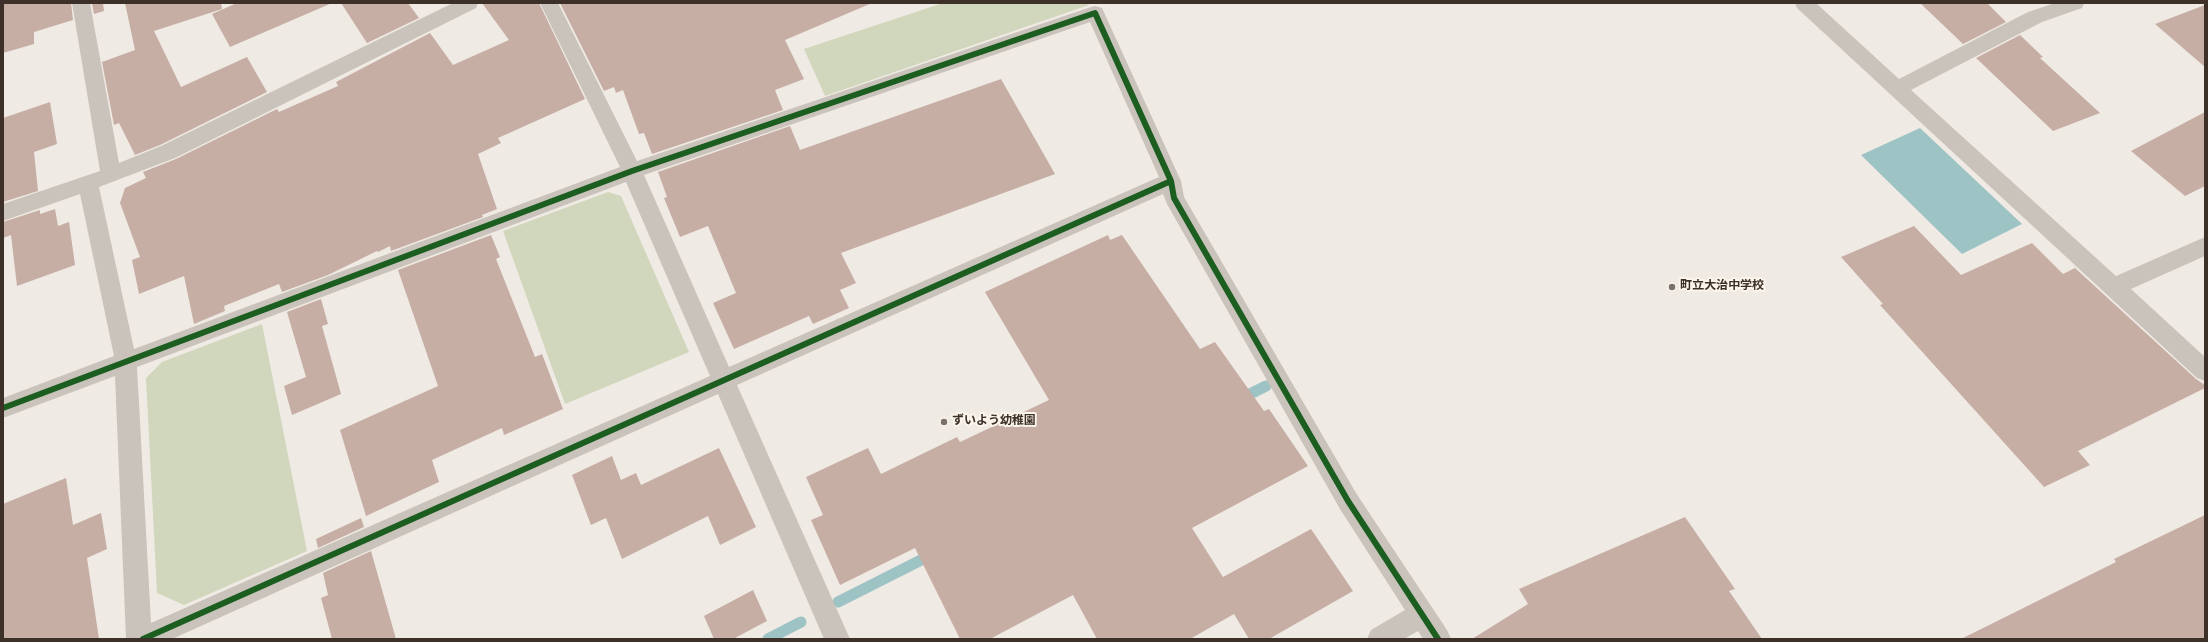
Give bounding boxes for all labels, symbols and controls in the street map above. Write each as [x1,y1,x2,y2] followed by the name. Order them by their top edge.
[1680,280,1764,294] place label: 町立大治中学校
[1667,282,1677,292] marker: 町立大治中学校
[952,415,1036,429] place label: ずいよう幼稚園
[939,417,949,427] marker: ずいよう幼稚園

